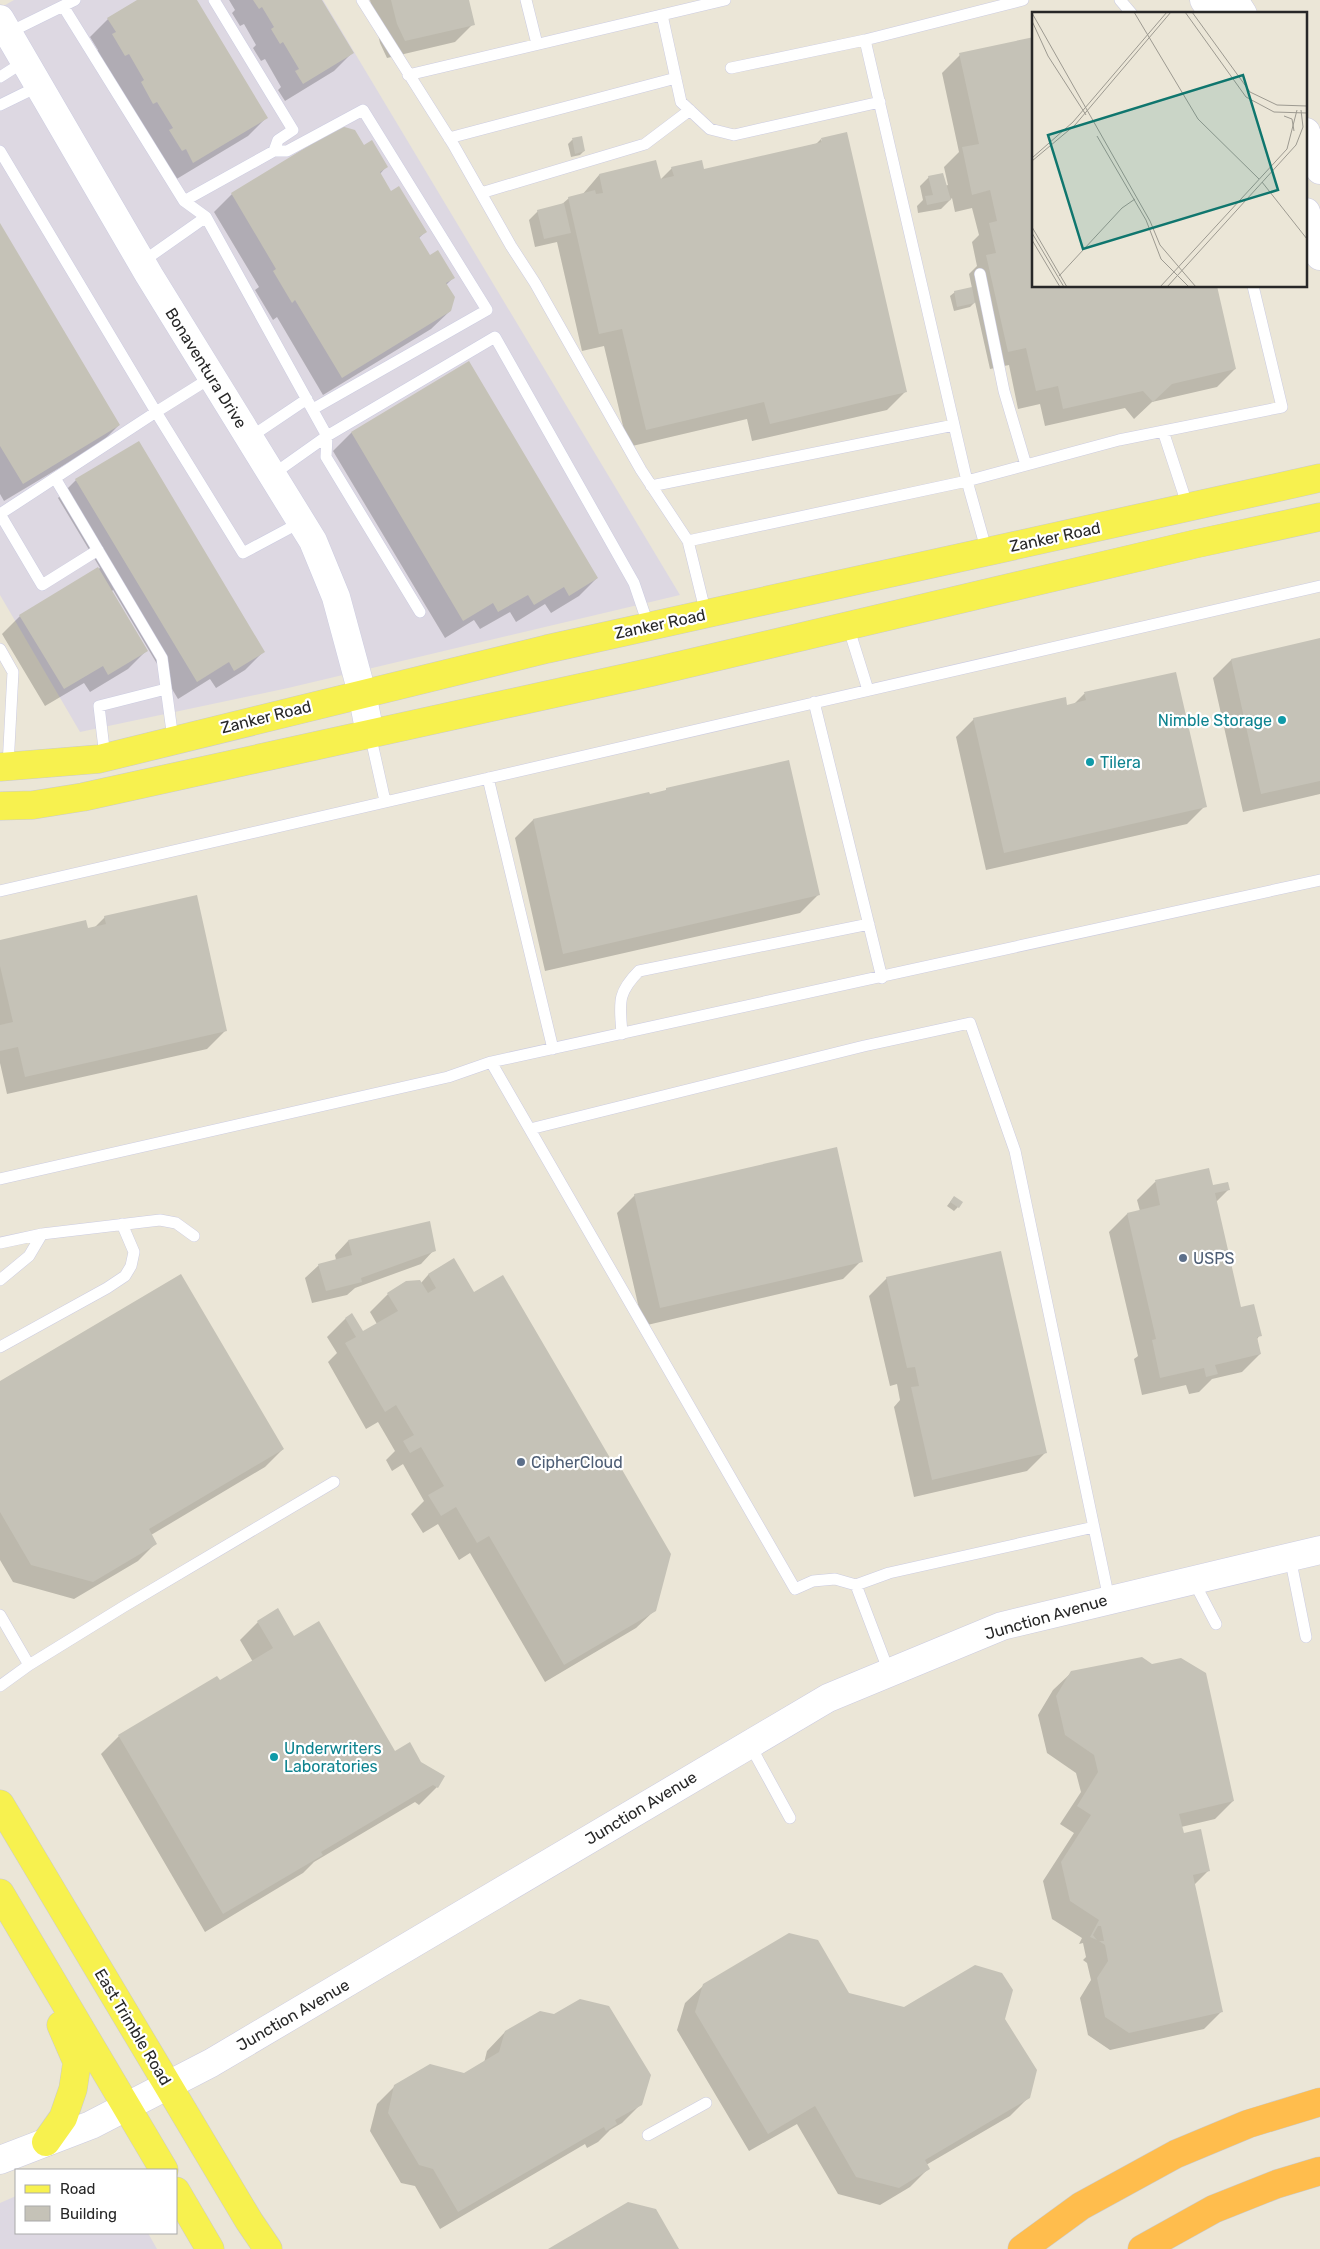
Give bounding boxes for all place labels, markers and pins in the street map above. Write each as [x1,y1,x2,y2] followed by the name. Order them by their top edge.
[1158,711,1272,730] place label: Nimble Storage
[1276,714,1288,726] marker: Nimble Storage
[1100,753,1141,772] place label: Tilera
[1084,756,1096,768] marker: Tilera
[1193,1249,1234,1268] place label: USPS
[1177,1252,1189,1264] marker: USPS
[531,1453,623,1472] place label: CipherCloud
[515,1456,527,1468] marker: CipherCloud
[284,1739,382,1776] place label: Underwriters Laboratories
[268,1751,280,1763] marker: Underwriters Laboratories

